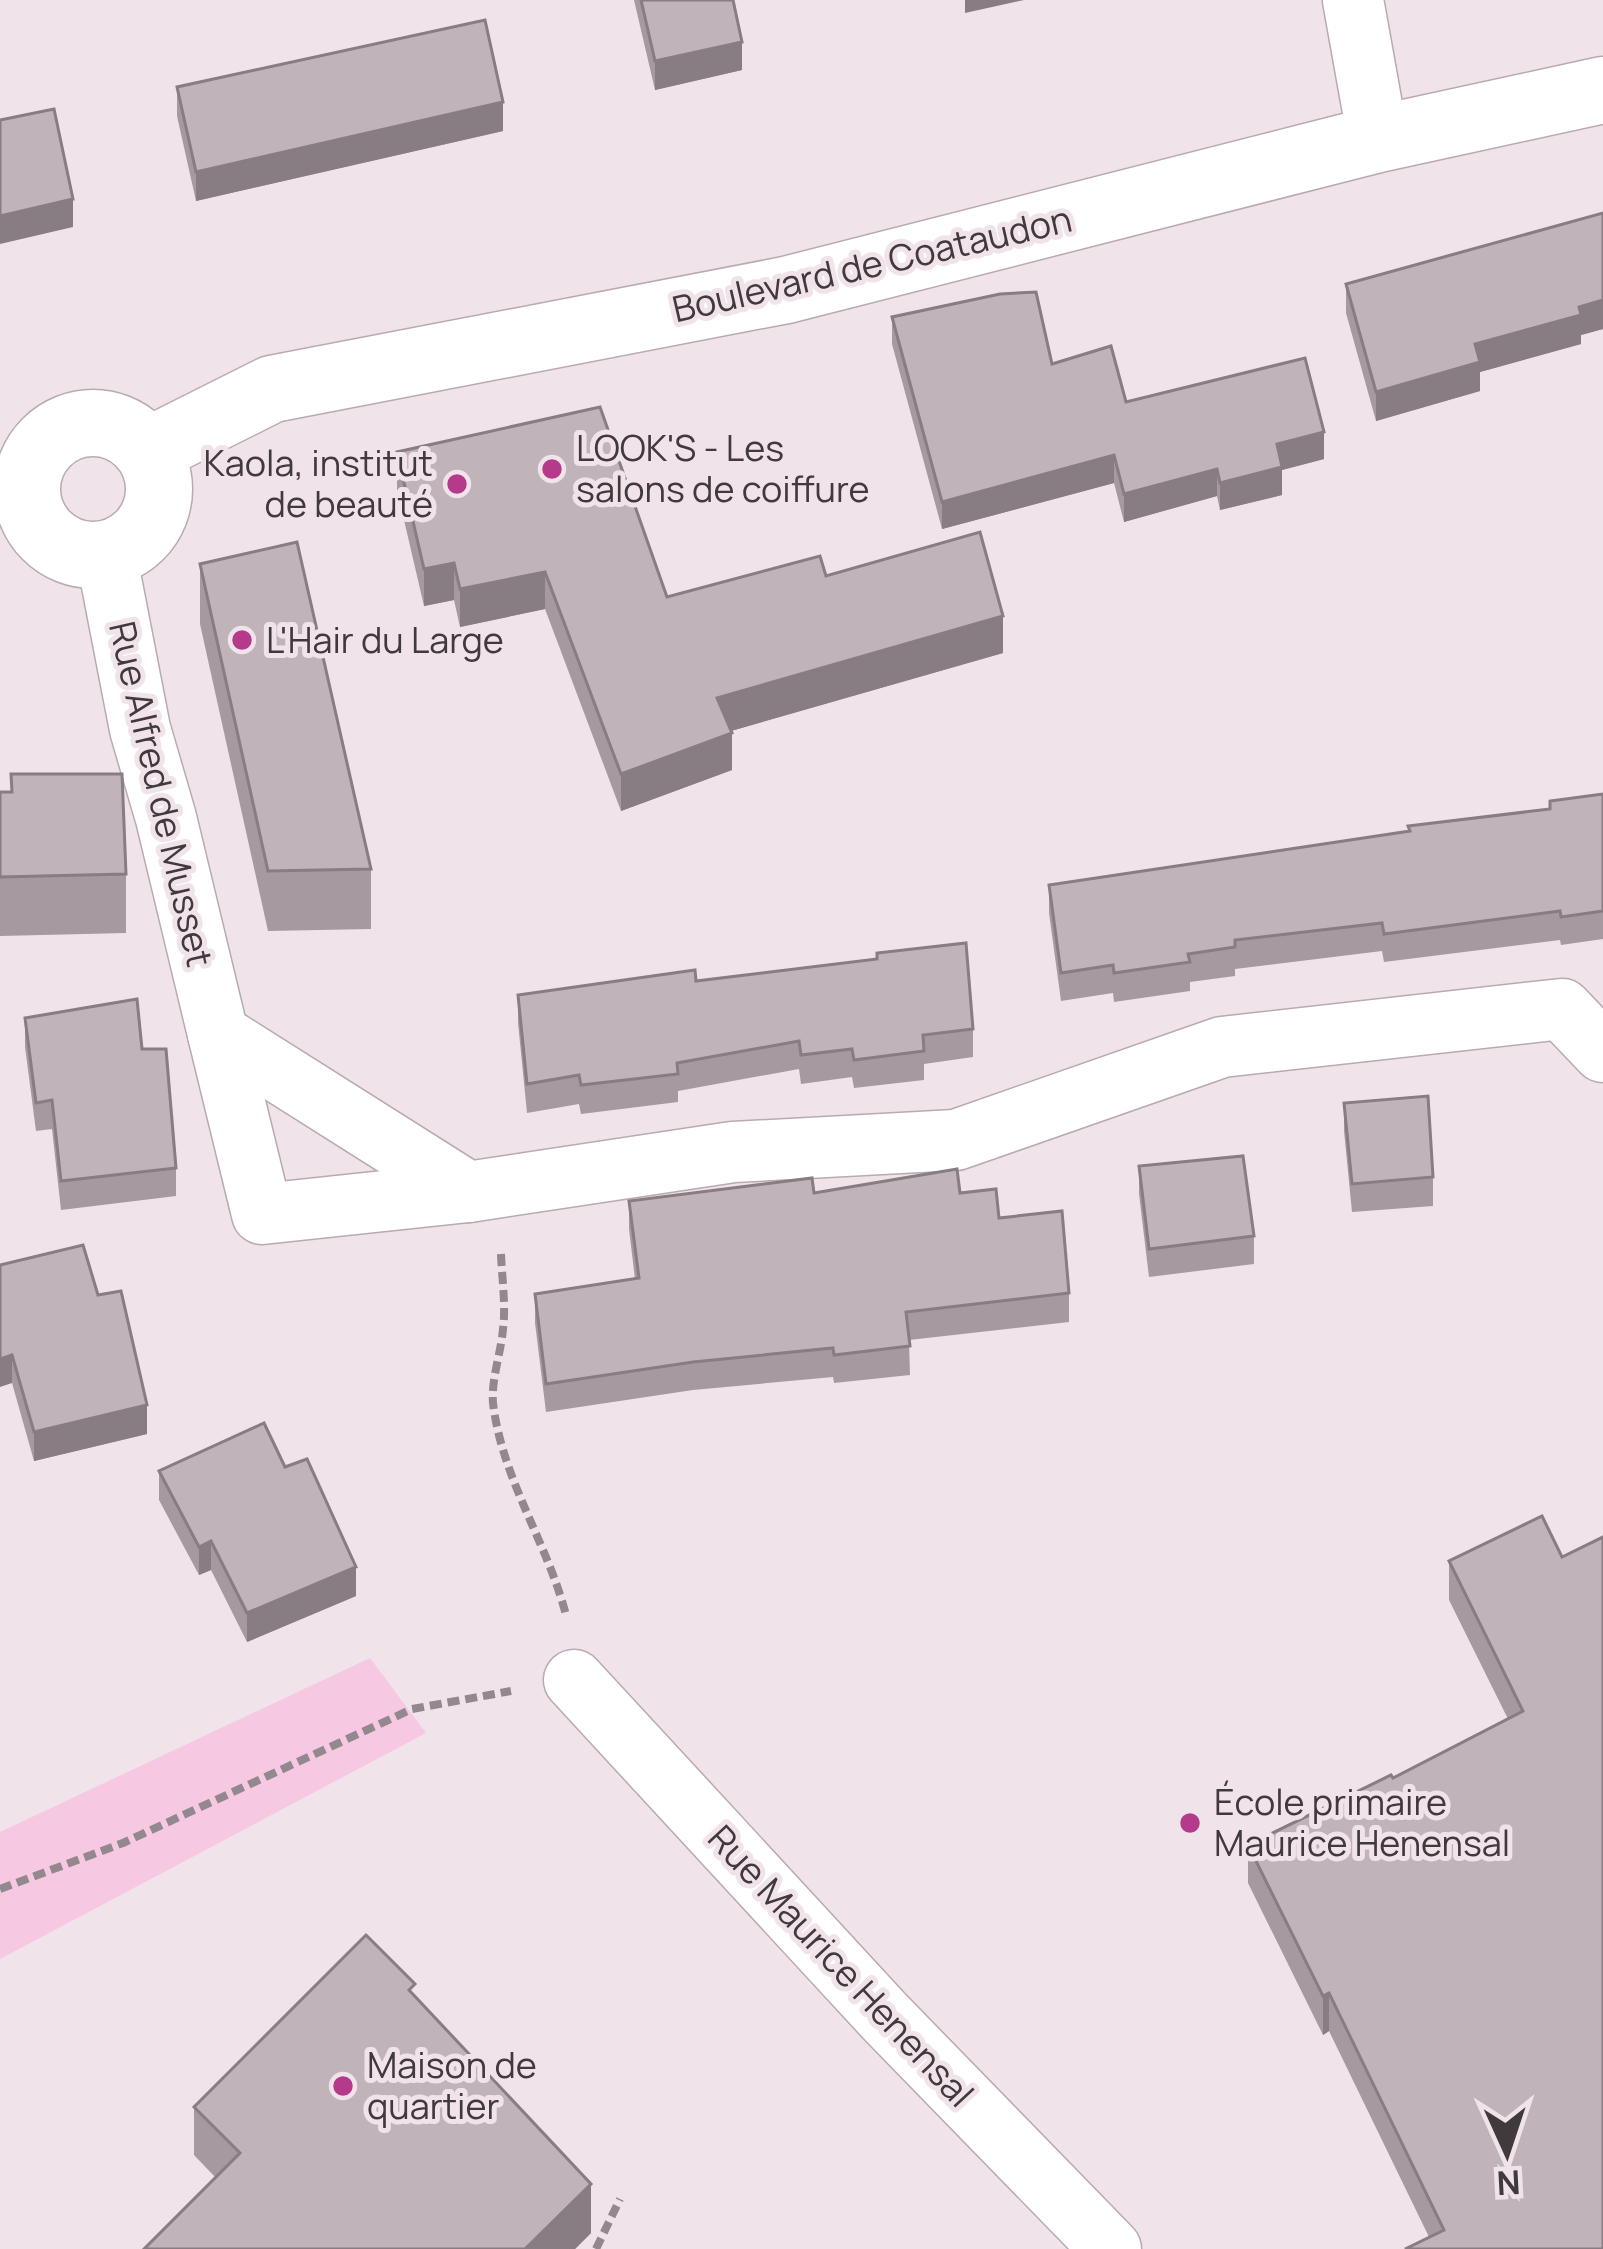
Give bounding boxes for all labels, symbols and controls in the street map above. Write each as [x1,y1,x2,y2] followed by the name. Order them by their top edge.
[667,194,1076,333] street label: Boulevard de Coataudon
[576,423,870,513] place label: LOOK'S - Les salons de coiffure
[203,438,433,528] place label: Kaola, institut de beauté
[539,456,565,482] marker: LOOK'S - Les salons de coiffure
[444,471,470,497] marker: Kaola, institut de beauté
[266,615,504,664] place label: L'Hair du Large
[98,616,225,971] street label: Rue Alfred de Musset
[229,627,255,653] marker: L'Hair du Large
[1214,1777,1510,1867] place label: École primaire Maurice Henensal
[1177,1810,1203,1836] marker: École primaire Maurice Henensal
[698,1814,985,2117] street label: Rue Maurice Henensal
[367,2040,537,2130] place label: Maison de quartier
[330,2073,356,2099] marker: Maison de quartier
[1447,2093,1567,2213] north arrow
[1496,2160,1522,2207] text: N

